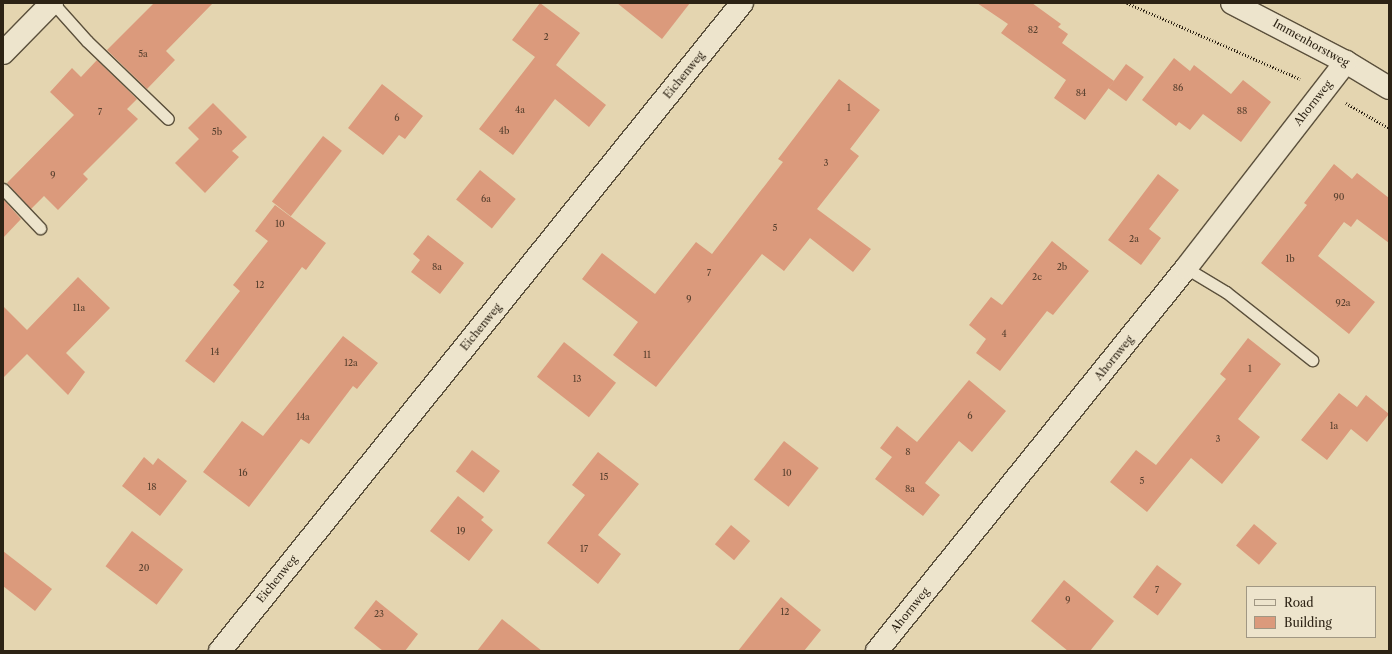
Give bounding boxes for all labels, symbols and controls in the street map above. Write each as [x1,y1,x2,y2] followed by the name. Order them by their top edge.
[1270,17,1352,69] street label: Immenhorstweg
[1028,25,1038,35] house number: 82
[543,32,549,42] house number: 2
[138,49,148,59] house number: 5a
[661,49,707,101] street label: Eichenweg
[1291,78,1335,128] street label: Ahornweg
[1173,83,1183,93] house number: 86
[1076,88,1086,98] house number: 84
[847,103,851,113] house number: 1
[515,105,525,115] house number: 4a
[1237,106,1247,116] house number: 88
[98,107,102,117] house number: 7
[394,113,400,123] house number: 6
[499,126,509,136] house number: 4b
[212,127,222,137] house number: 5b
[824,158,828,168] house number: 3
[50,170,56,180] house number: 9
[1334,192,1344,202] house number: 90
[481,194,491,204] house number: 6a
[275,219,285,229] house number: 10
[773,223,777,233] house number: 5
[1129,234,1139,244] house number: 2a
[1285,254,1295,264] house number: 1b
[432,262,442,272] house number: 8a
[1057,262,1067,272] house number: 2b
[707,268,711,278] house number: 7
[1032,272,1042,282] house number: 2c
[256,280,264,290] house number: 12
[686,294,692,304] house number: 9
[1335,298,1351,308] house number: 92a
[458,301,504,353] street label: Eichenweg
[73,303,85,313] house number: 11a
[1001,329,1007,339] house number: 4
[1092,333,1136,383] street label: Ahornweg
[211,347,219,357] house number: 14
[643,350,651,360] house number: 11
[344,358,358,368] house number: 12a
[1248,364,1252,374] house number: 1
[573,374,581,384] house number: 13
[967,411,973,421] house number: 6
[296,412,310,422] house number: 14a
[1330,421,1338,431] house number: 1a
[1216,434,1220,444] house number: 3
[905,447,911,457] house number: 8
[238,468,248,478] house number: 16
[782,468,792,478] house number: 10
[600,472,608,482] house number: 15
[1140,476,1144,486] house number: 5
[147,482,157,492] house number: 18
[905,484,915,494] house number: 8a
[456,526,466,536] house number: 19
[580,544,588,554] house number: 17
[254,553,300,605] street label: Eichenweg
[139,563,149,573] house number: 20
[888,585,932,635] street label: Ahornweg
[1155,585,1159,595] house number: 7
[1246,586,1376,638] legend
[1065,595,1071,605] house number: 9
[1284,595,1314,610] text: Road
[781,607,789,617] house number: 12
[374,609,384,619] house number: 23
[1284,615,1332,630] text: Building

